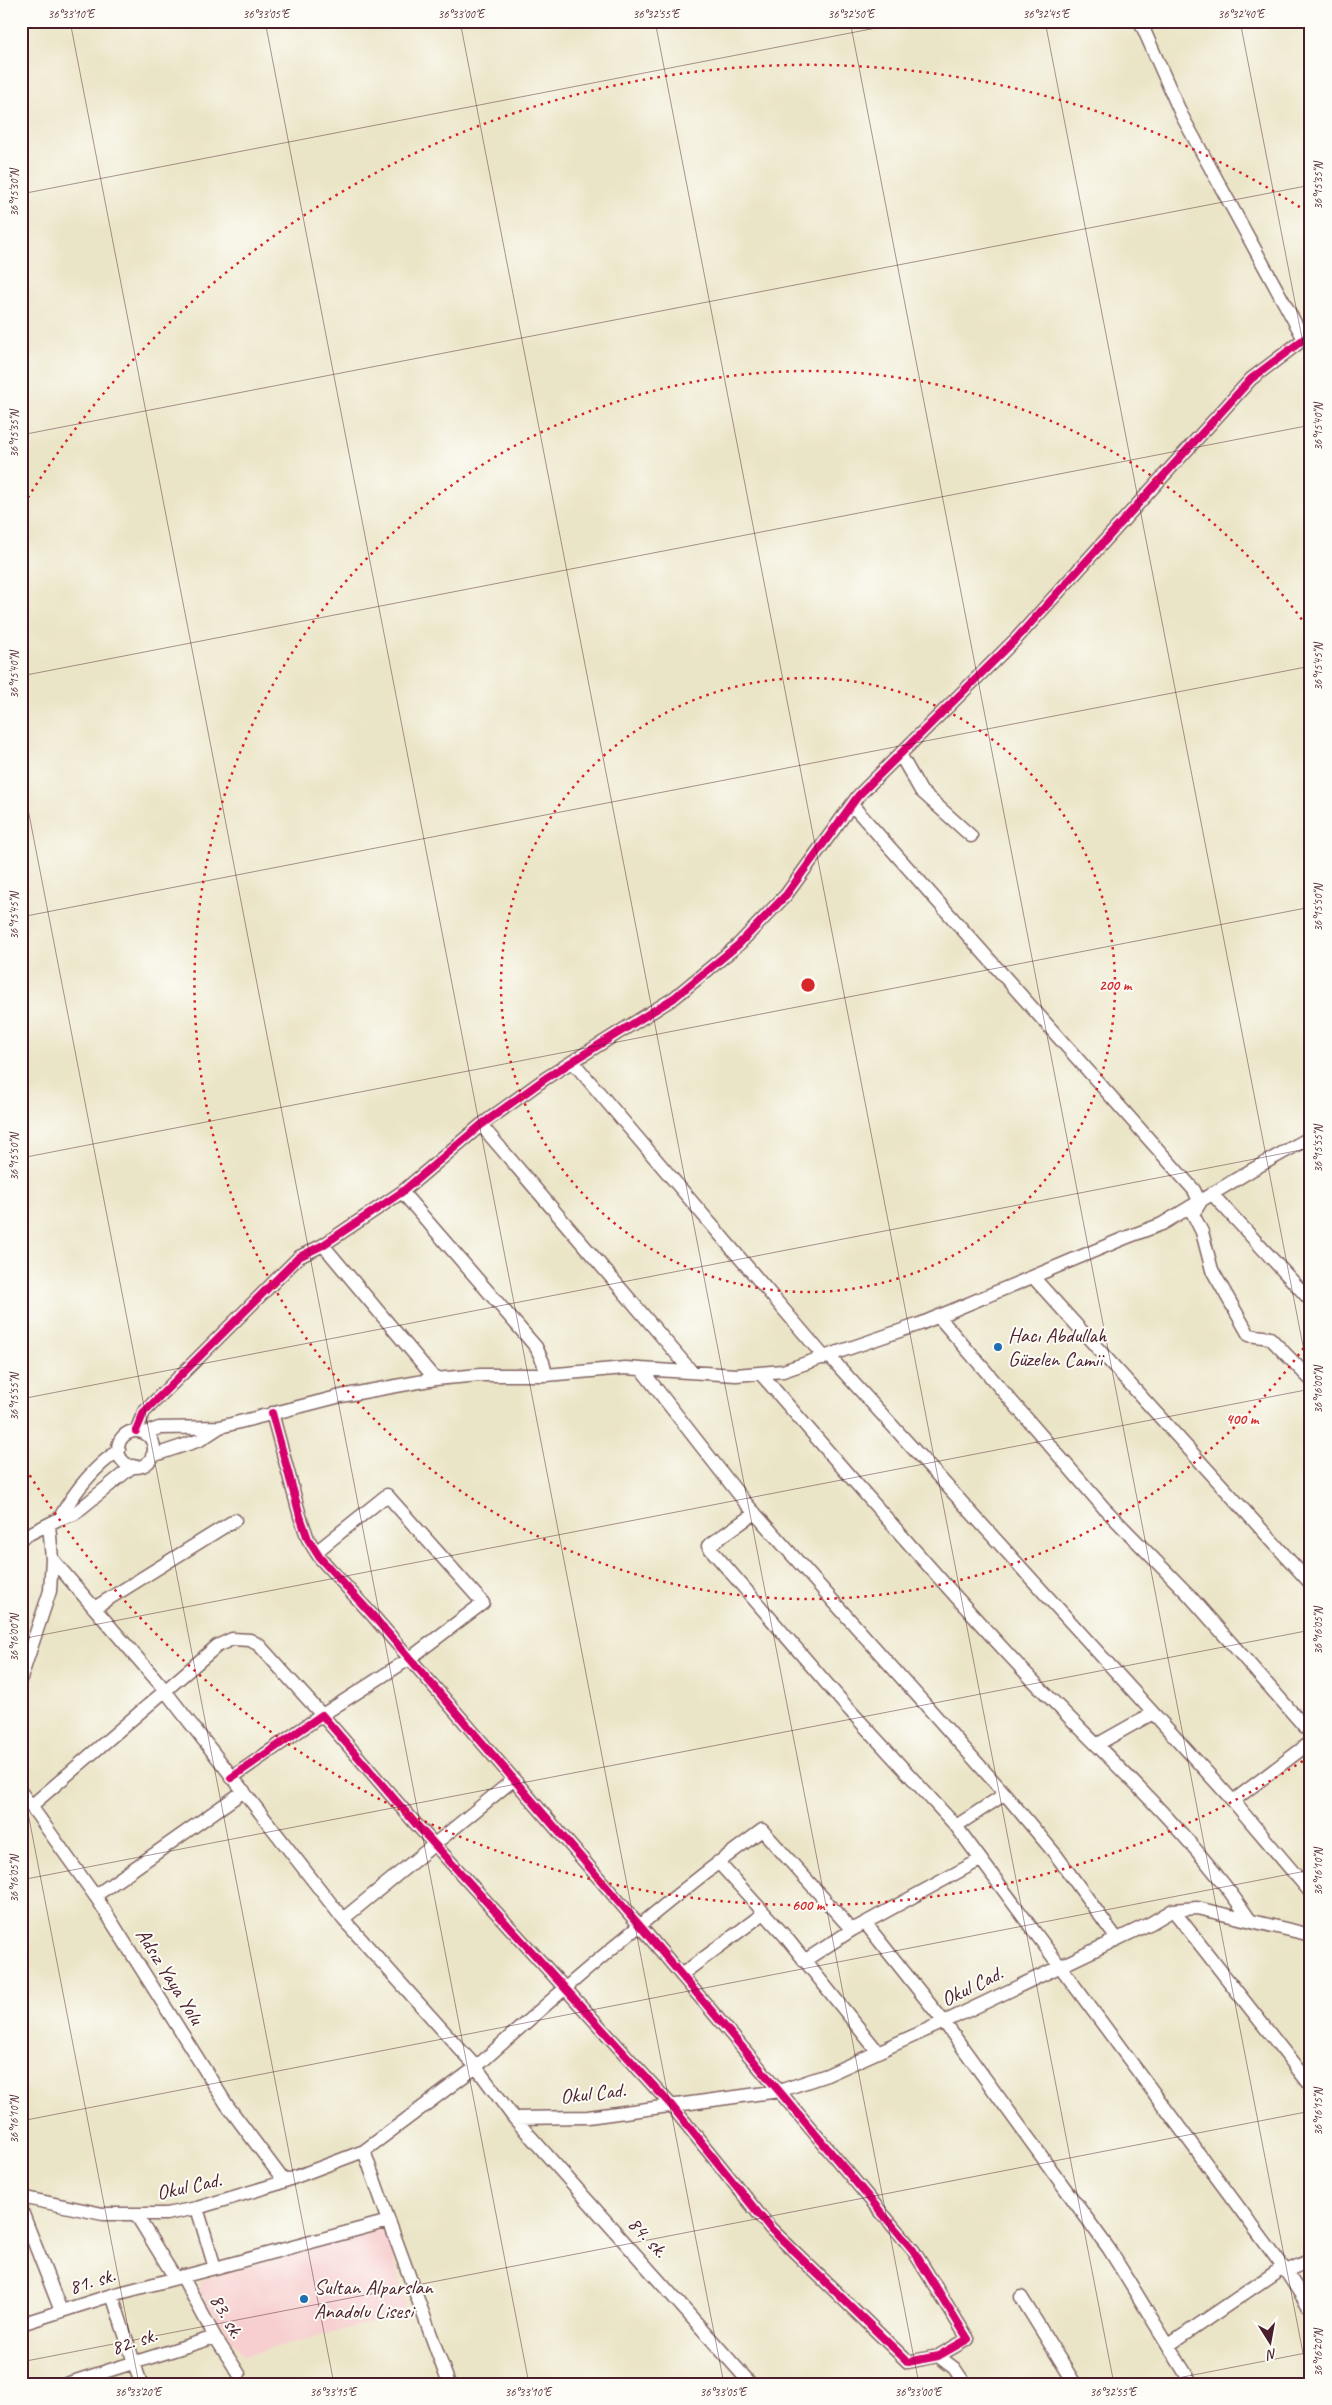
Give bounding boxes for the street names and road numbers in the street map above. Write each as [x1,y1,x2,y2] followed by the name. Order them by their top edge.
[130,1923,210,2030] street label: Adsız Yaya Yolu
[937,1960,1008,2012] street label: Okul Cad.
[559,2077,628,2109] street label: Okul Cad.
[154,2166,225,2206] street label: Okul Cad.
[622,2211,674,2264] street label: 84. sk.
[66,2261,119,2300] street label: 81. sk.
[204,2289,250,2344] street label: 83. sk.
[108,2321,161,2361] street label: 82. sk.

